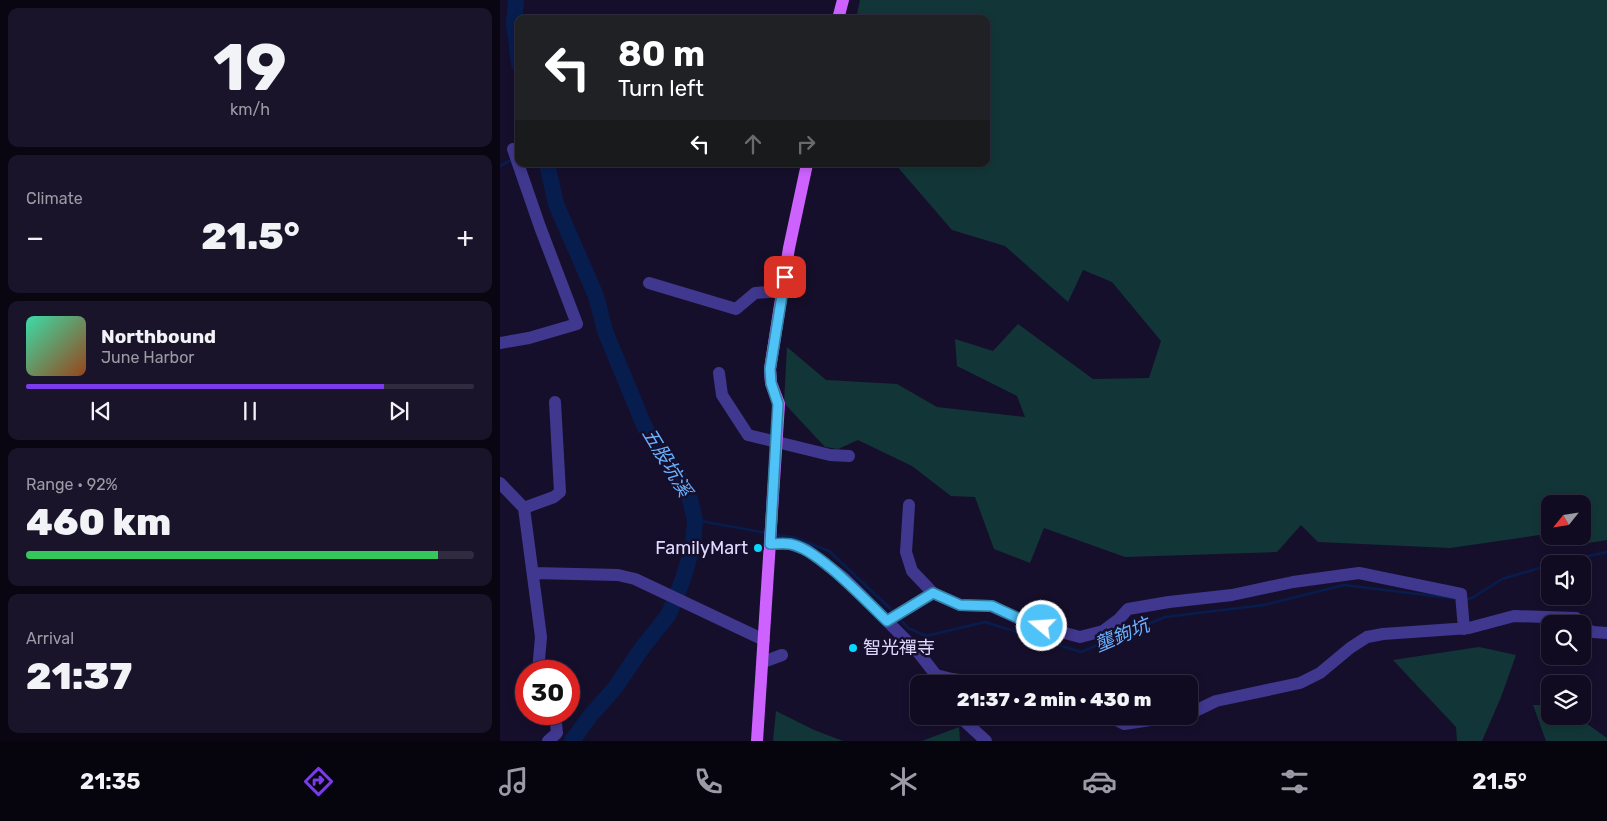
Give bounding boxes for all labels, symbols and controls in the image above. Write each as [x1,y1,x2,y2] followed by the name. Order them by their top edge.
[213,29,287,106] text: 19
[618,33,705,75] text: 80 m
[535,35,600,100] icon: left
[618,75,704,102] text: Turn left
[230,100,270,119] text: km/h
[686,130,714,158] icon: left
[739,130,767,158] icon: ahead
[792,130,820,158] icon: right
[26,189,83,208] text: Climate
[201,213,300,259] text: 21.5°
[26,221,44,254] text: −
[457,221,474,254] text: +
[764,256,806,298] pin
[771,263,799,291] icon: arrive
[101,325,216,348] text: Northbound
[101,348,194,367] text: June Harbor
[87,397,115,425] icon: previous
[236,397,264,425] icon: pause
[385,397,413,425] icon: next
[638,423,698,503] water label: 五股坑溪
[26,475,118,494] text: Range · 92%
[1541,495,1591,545] north arrow
[1541,495,1591,725] map controls
[26,499,171,545] text: 460 km
[655,537,748,559] place label: FamilyMart
[752,542,764,554] marker: FamilyMart
[1541,555,1591,605] button: sound
[1015,599,1067,651] position arrow
[1091,612,1155,657] water label: 壟鉤坑
[1541,615,1591,665] button: search
[26,629,74,648] text: Arrival
[863,637,935,659] place label: 智光禪寺
[847,642,859,654] marker: 智光禪寺
[26,653,132,699] text: 21:37
[515,660,580,725] speed limit sign: 30
[1541,675,1591,725] button: layers
[957,688,1151,711] text: 21:37 · 2 min · 430 m
[301,764,336,799] icon: directions
[496,764,531,799] icon: music
[691,764,726,799] icon: phone
[886,764,921,799] icon: climate
[1082,764,1117,799] icon: car
[1277,764,1312,799] icon: filters
[80,768,140,795] text: 21:35
[1472,768,1527,795] text: 21.5°

